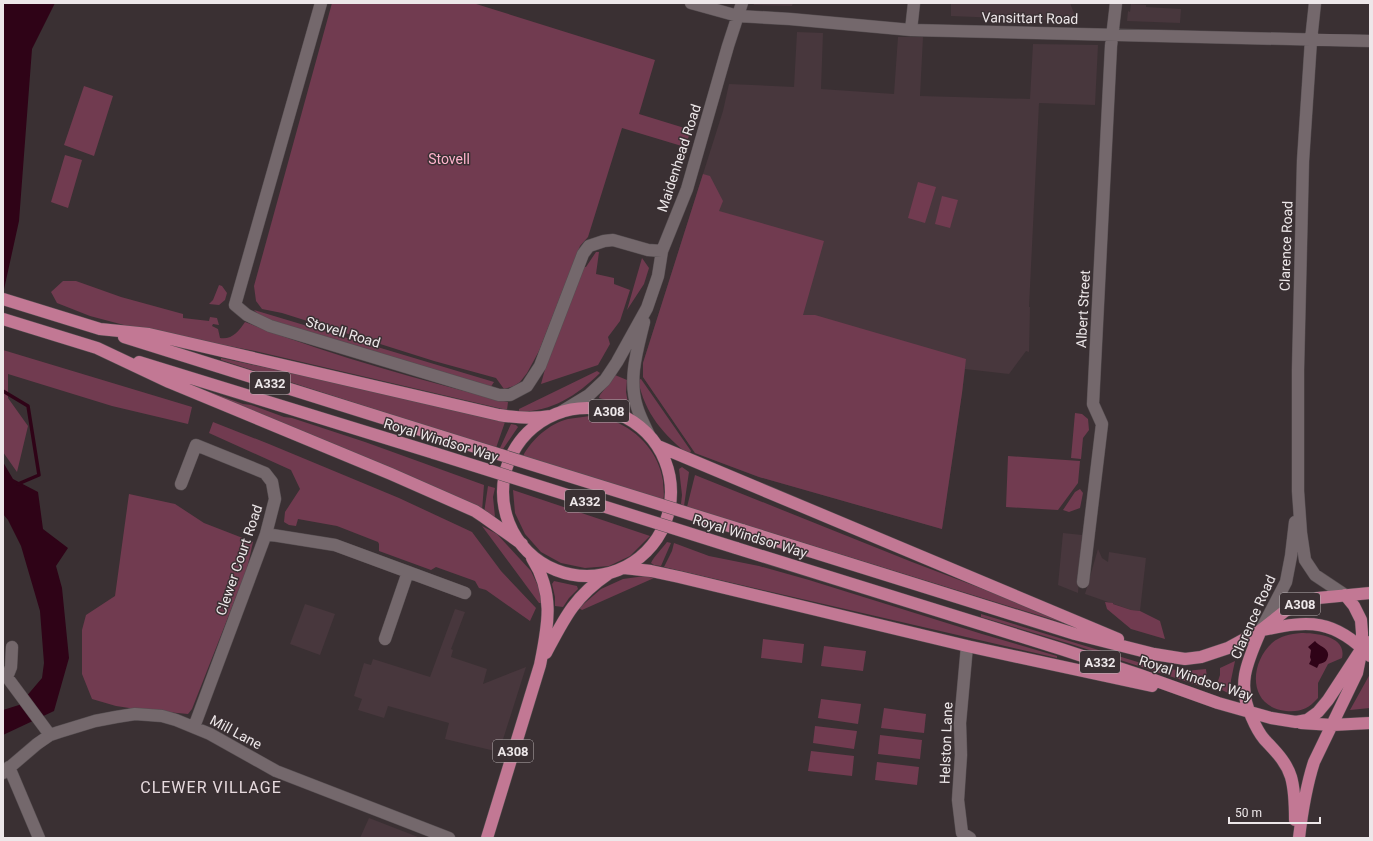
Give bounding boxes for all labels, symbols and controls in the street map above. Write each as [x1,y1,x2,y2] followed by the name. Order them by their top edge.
[982,9,1078,27] street label: Vansittart Road
[654,102,704,214] street label: Maidenhead Road
[428,151,470,167] park label: Stovell
[1276,201,1296,291] street label: Clarence Road
[1073,269,1093,348] street label: Albert Street
[304,313,382,351] street label: Stovell Road
[250,372,290,394] road number: A332
[589,400,629,422] road number: A308
[382,415,500,465] street label: Royal Windsor Way
[565,490,605,512] road number: A332
[213,502,265,618] street label: Clewer Court Road
[691,511,809,561] street label: Royal Windsor Way
[1227,573,1279,661] street label: Clarence Road
[1280,593,1320,615] road number: A308
[1080,651,1120,673] road number: A332
[1137,652,1255,704] street label: Royal Windsor Way
[937,702,955,784] street label: Helston Lane
[207,712,265,752] street label: Mill Lane
[493,740,533,762] road number: A308
[140,778,282,797] district label: CLEWER VILLAGE
[1229,799,1320,825] scale bar
[1235,806,1262,820] text: 50 m

